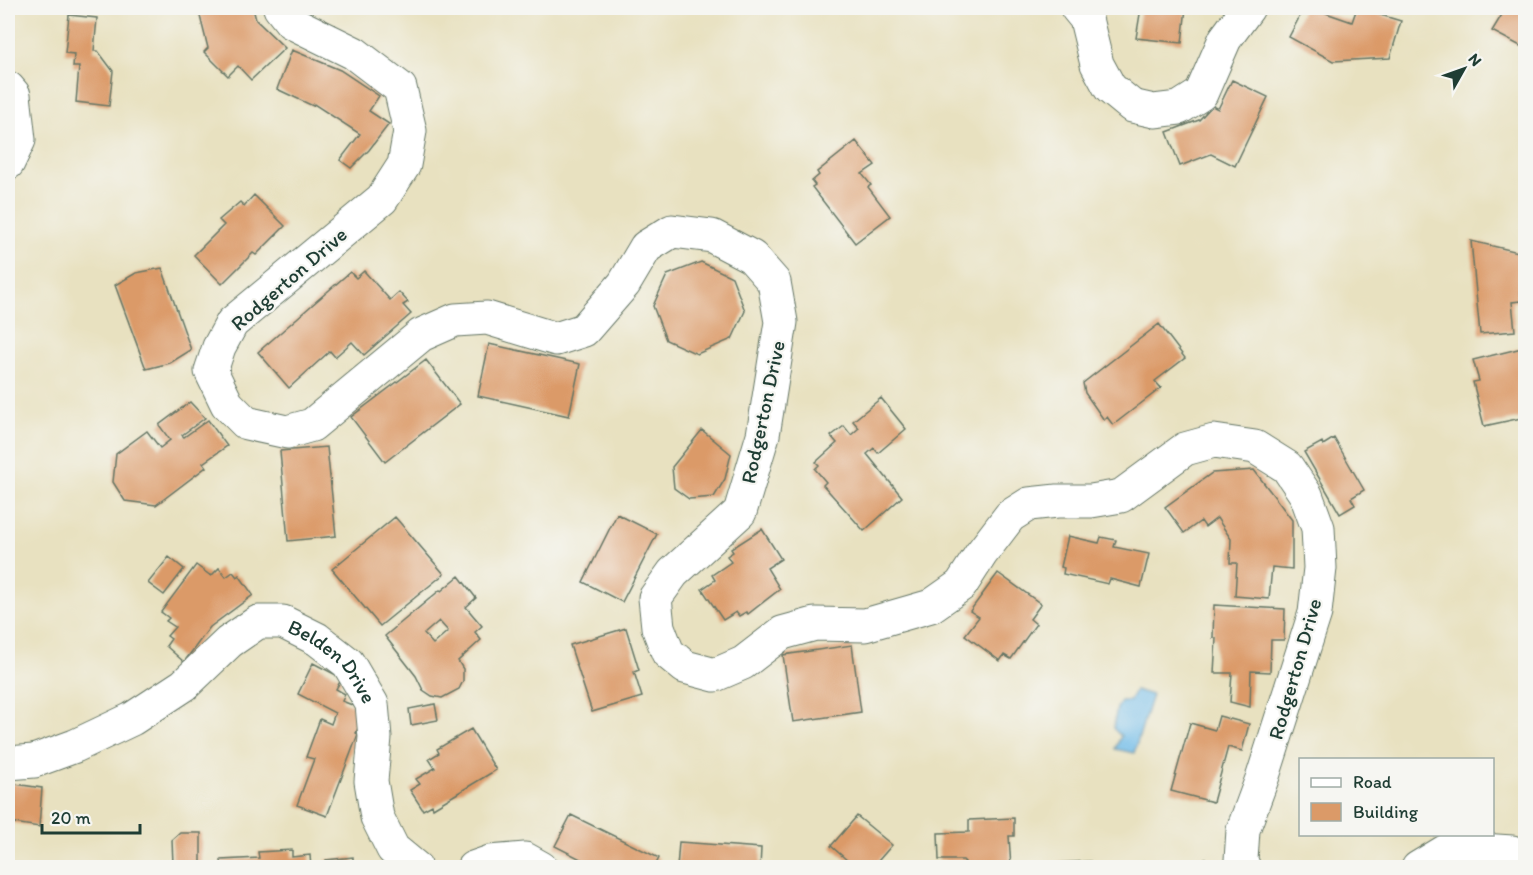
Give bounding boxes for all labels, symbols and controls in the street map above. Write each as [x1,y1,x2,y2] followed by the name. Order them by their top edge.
[1434,39,1494,99] north arrow
[1464,49,1486,70] text: N
[225,221,352,336] street label: Rodgerton Drive
[735,338,790,486] street label: Rodgerton Drive
[1262,595,1327,742] street label: Rodgerton Drive
[284,614,382,708] street label: Belden Drive
[1299,758,1494,836] legend
[1353,771,1392,793] text: Road
[42,797,140,835] scale bar
[1353,801,1419,823] text: Building
[51,807,91,829] text: 20 m

